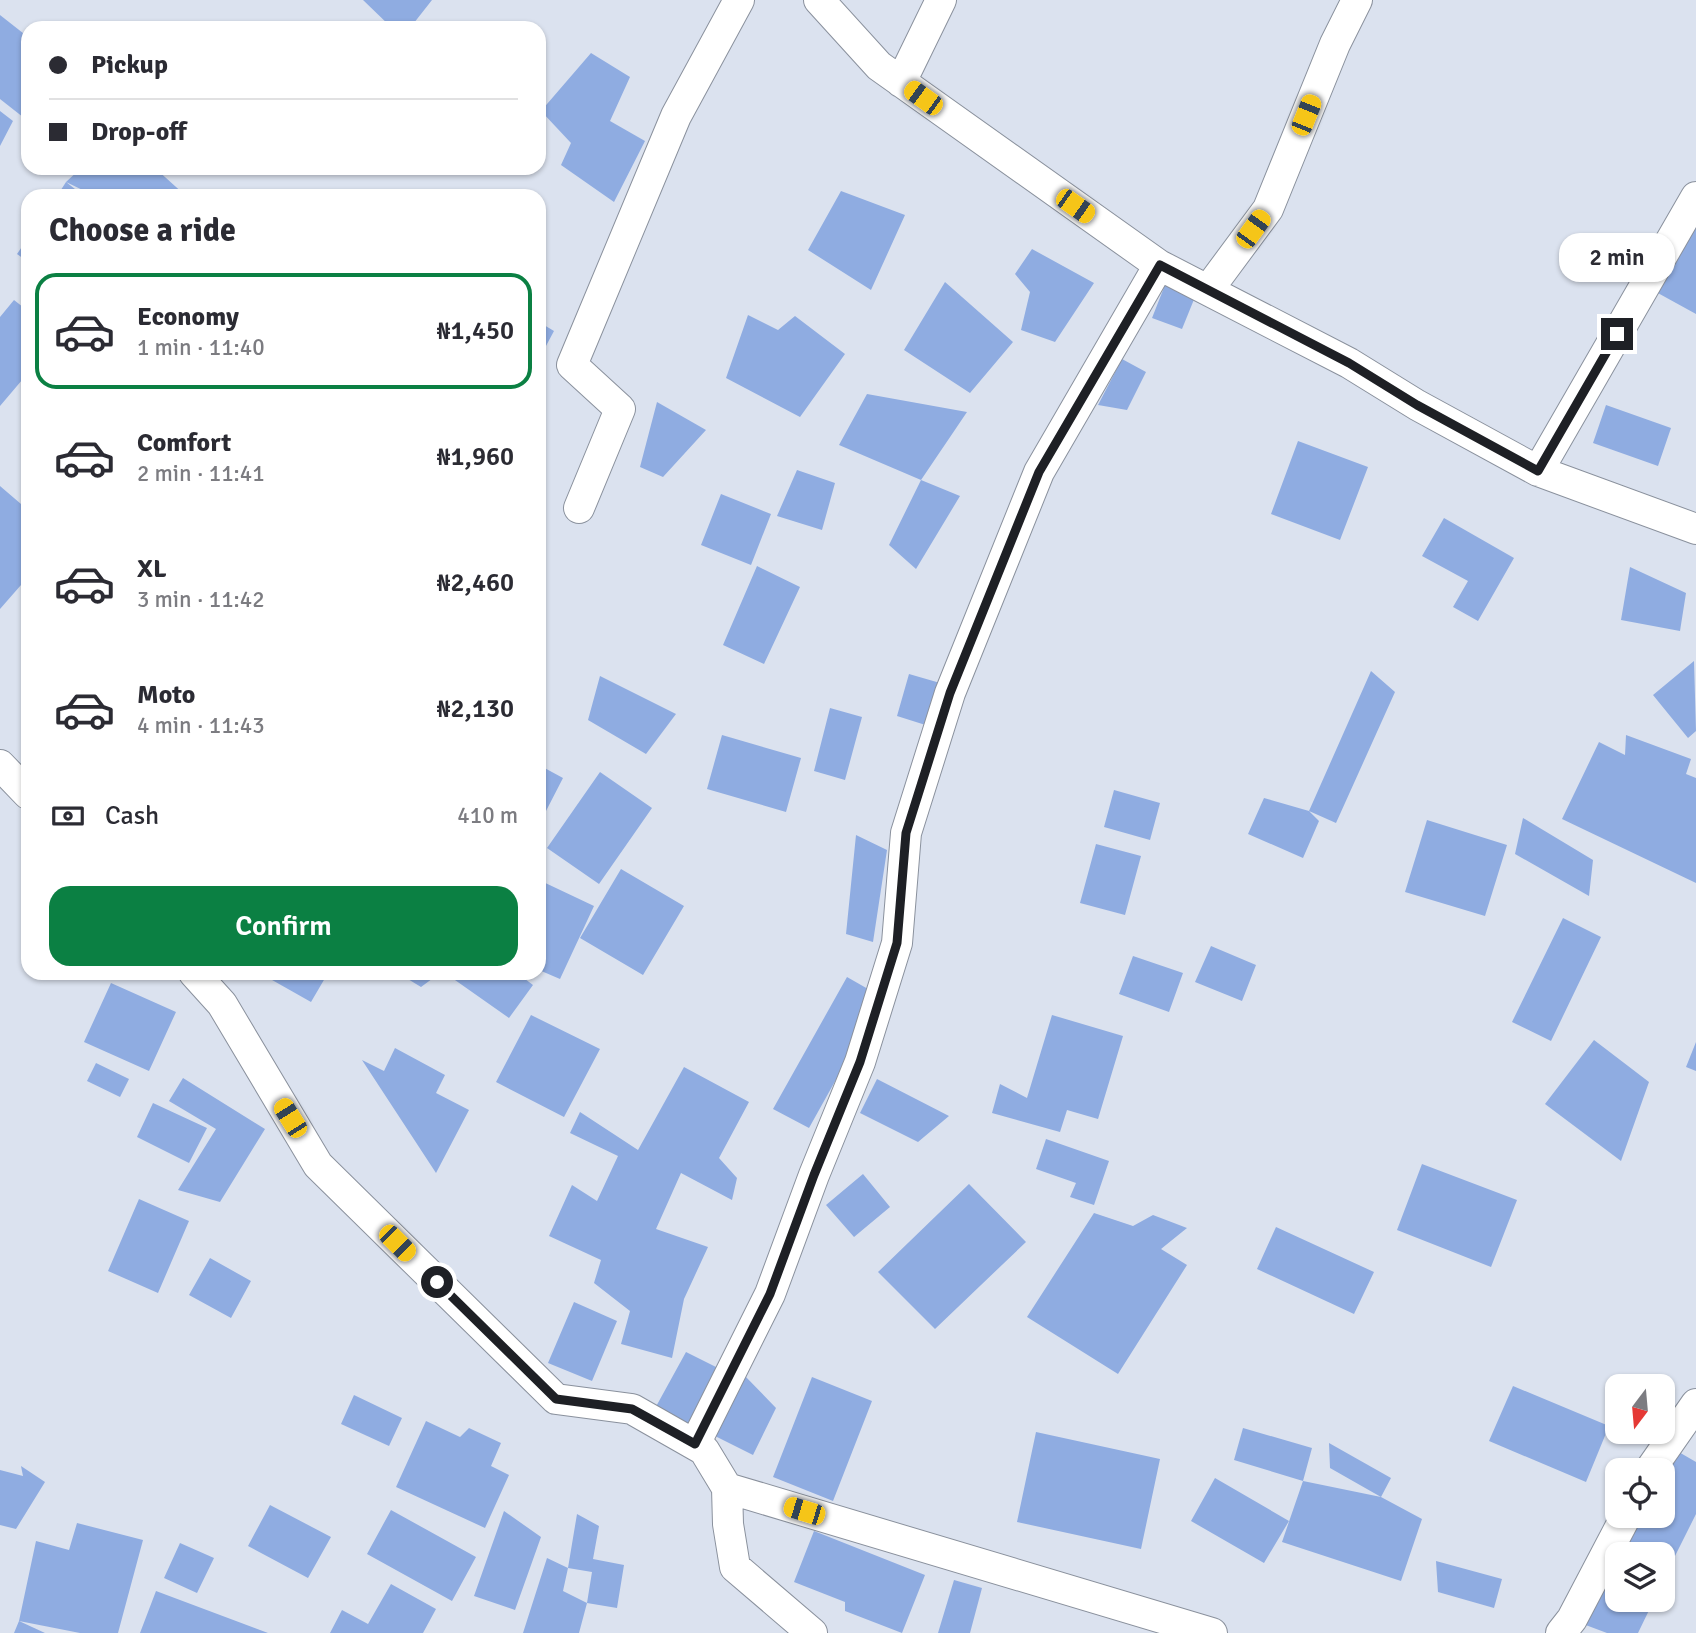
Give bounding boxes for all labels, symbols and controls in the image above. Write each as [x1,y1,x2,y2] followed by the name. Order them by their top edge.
[91,49,168,81] text: Pickup
[900,77,947,119] car
[1289,92,1324,138] car
[91,116,187,148] text: Drop-off
[1052,185,1099,227] car
[1233,206,1274,252] car
[49,211,236,250] text: Choose a ride
[1559,232,1675,282] callout: 2 min
[1589,243,1645,272] text: 2 min
[53,300,116,363] icon: car
[137,301,239,333] text: Economy
[436,315,514,347] text: ₦1,450
[1601,318,1633,350] route end
[137,333,265,362] text: 1 min · 11:40
[53,426,116,489] icon: car
[137,427,231,459] text: Comfort
[436,441,514,473] text: ₦1,960
[137,459,265,488] text: 2 min · 11:41
[53,552,116,615] icon: car
[137,553,167,585] text: XL
[436,567,514,599] text: ₦2,460
[137,585,265,614] text: 3 min · 11:42
[53,678,116,741] icon: car
[137,679,195,711] text: Moto
[436,693,514,725] text: ₦2,130
[137,711,265,740] text: 4 min · 11:43
[49,797,87,835] icon: cash
[105,800,159,832] text: Cash
[457,801,518,830] text: 410 m
[49,886,518,966] button: Confirm
[270,1095,311,1141] car
[375,1221,420,1265] car
[421,1266,453,1298] route start
[1605,1374,1675,1444] north arrow
[1605,1374,1675,1612] map controls
[1605,1458,1675,1528] button: locate
[781,1495,828,1527] car
[1605,1542,1675,1612] button: layers

